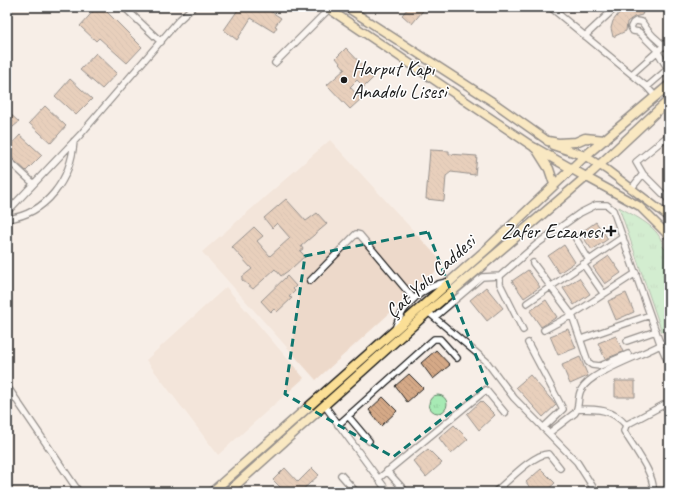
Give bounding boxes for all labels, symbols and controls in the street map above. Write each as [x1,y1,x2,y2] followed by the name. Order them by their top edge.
[352,56,449,104] place label: Harput Kapı Anadolu Lisesi
[339,75,349,85] marker: Harput Kapı Anadolu Lisesi
[501,219,605,244] place label: Zafer Eczanesi
[606,226,616,236] marker: Zafer Eczanesi
[380,228,482,323] street label: Çat Yolu Caddesi

